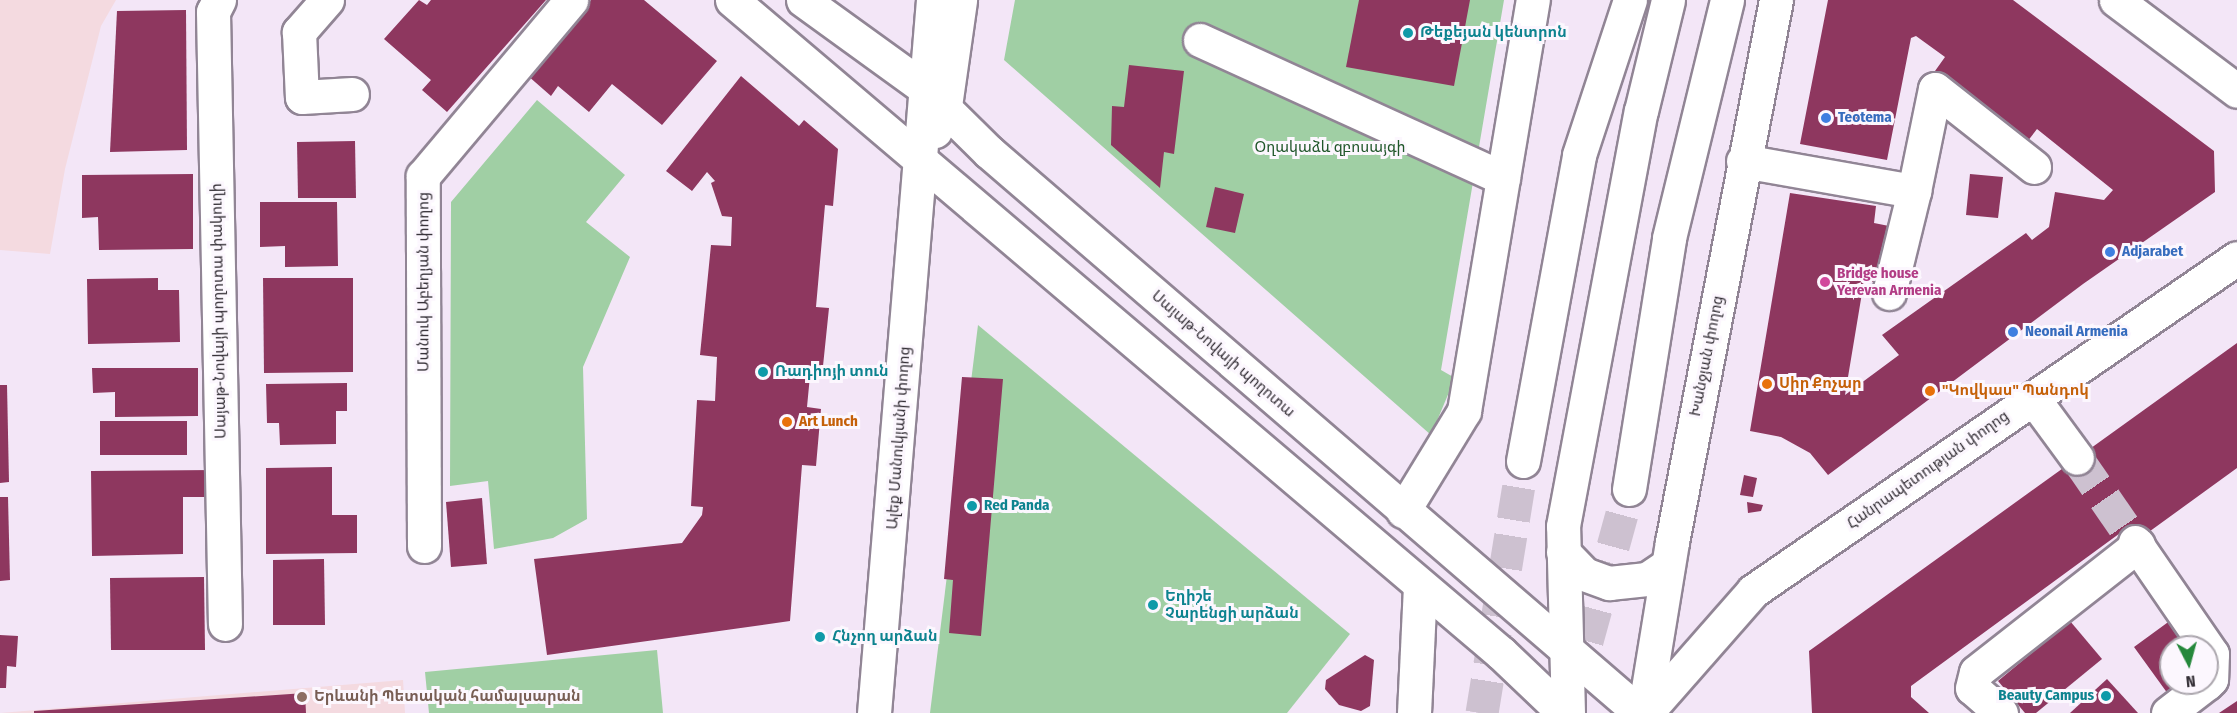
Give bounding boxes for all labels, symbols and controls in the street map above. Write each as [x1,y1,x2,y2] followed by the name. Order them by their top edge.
[1420,24,1567,42] place label: Թեքեյան կենտրոն
[1401,26,1415,40] marker: Թեքեյան կենտրոն
[1838,109,1892,127] place label: Teotema
[1819,111,1833,125] marker: Teotema
[1255,139,1405,157] park label: Օղակաձև զբոսայգի
[208,183,230,439] street label: Սայաթ-Նովայի պողոտա փակուղի
[415,192,433,372] street label: Մանուկ Աբեղյան փողոց
[2122,243,2183,261] place label: Adjarabet
[2103,245,2117,259] marker: Adjarabet
[1837,264,1941,299] place label: Bridge house Yerevan Armenia
[1818,275,1832,289] marker: Bridge house Yerevan Armenia
[1148,287,1298,421] street label: Սայաթ-Նովայի պողոտա
[1686,294,1728,418] street label: Խանջյան փողոց
[2025,323,2128,341] place label: Neonail Armenia
[2006,325,2020,339] marker: Neonail Armenia
[884,346,914,530] street label: Ալեք Մանուկյանի փողոց
[775,363,889,381] place label: Ռադիոյի տուն
[756,365,770,379] marker: Ռադիոյի տուն
[1779,375,1862,393] place label: Սիր Քոչար
[1760,377,1774,391] marker: Սիր Քոչար
[1942,382,2089,400] place label: "Կովկաս" Պանդոկ
[1923,384,1937,398] marker: "Կովկաս" Պանդոկ
[1844,407,2012,533] street label: Հանրապետության փողոց
[799,413,858,431] place label: Art Lunch
[780,415,794,429] marker: Art Lunch
[984,497,1050,515] place label: Red Panda
[965,499,979,513] marker: Red Panda
[1165,587,1299,622] place label: Եղիշե Չարենցի արձան
[1146,598,1160,612] marker: Եղիշե Չարենցի արձան
[832,628,938,646] place label: Հնչող արձան
[813,630,827,644] marker: Հնչող արձան
[2159,635,2219,695] north arrow
[2185,671,2196,691] text: N
[1998,687,2094,705] place label: Beauty Campus
[314,688,581,706] place label: Երևանի Պետական համալսարան
[2099,689,2113,703] marker: Beauty Campus
[295,690,309,704] marker: Երևանի Պետական համալսարան

